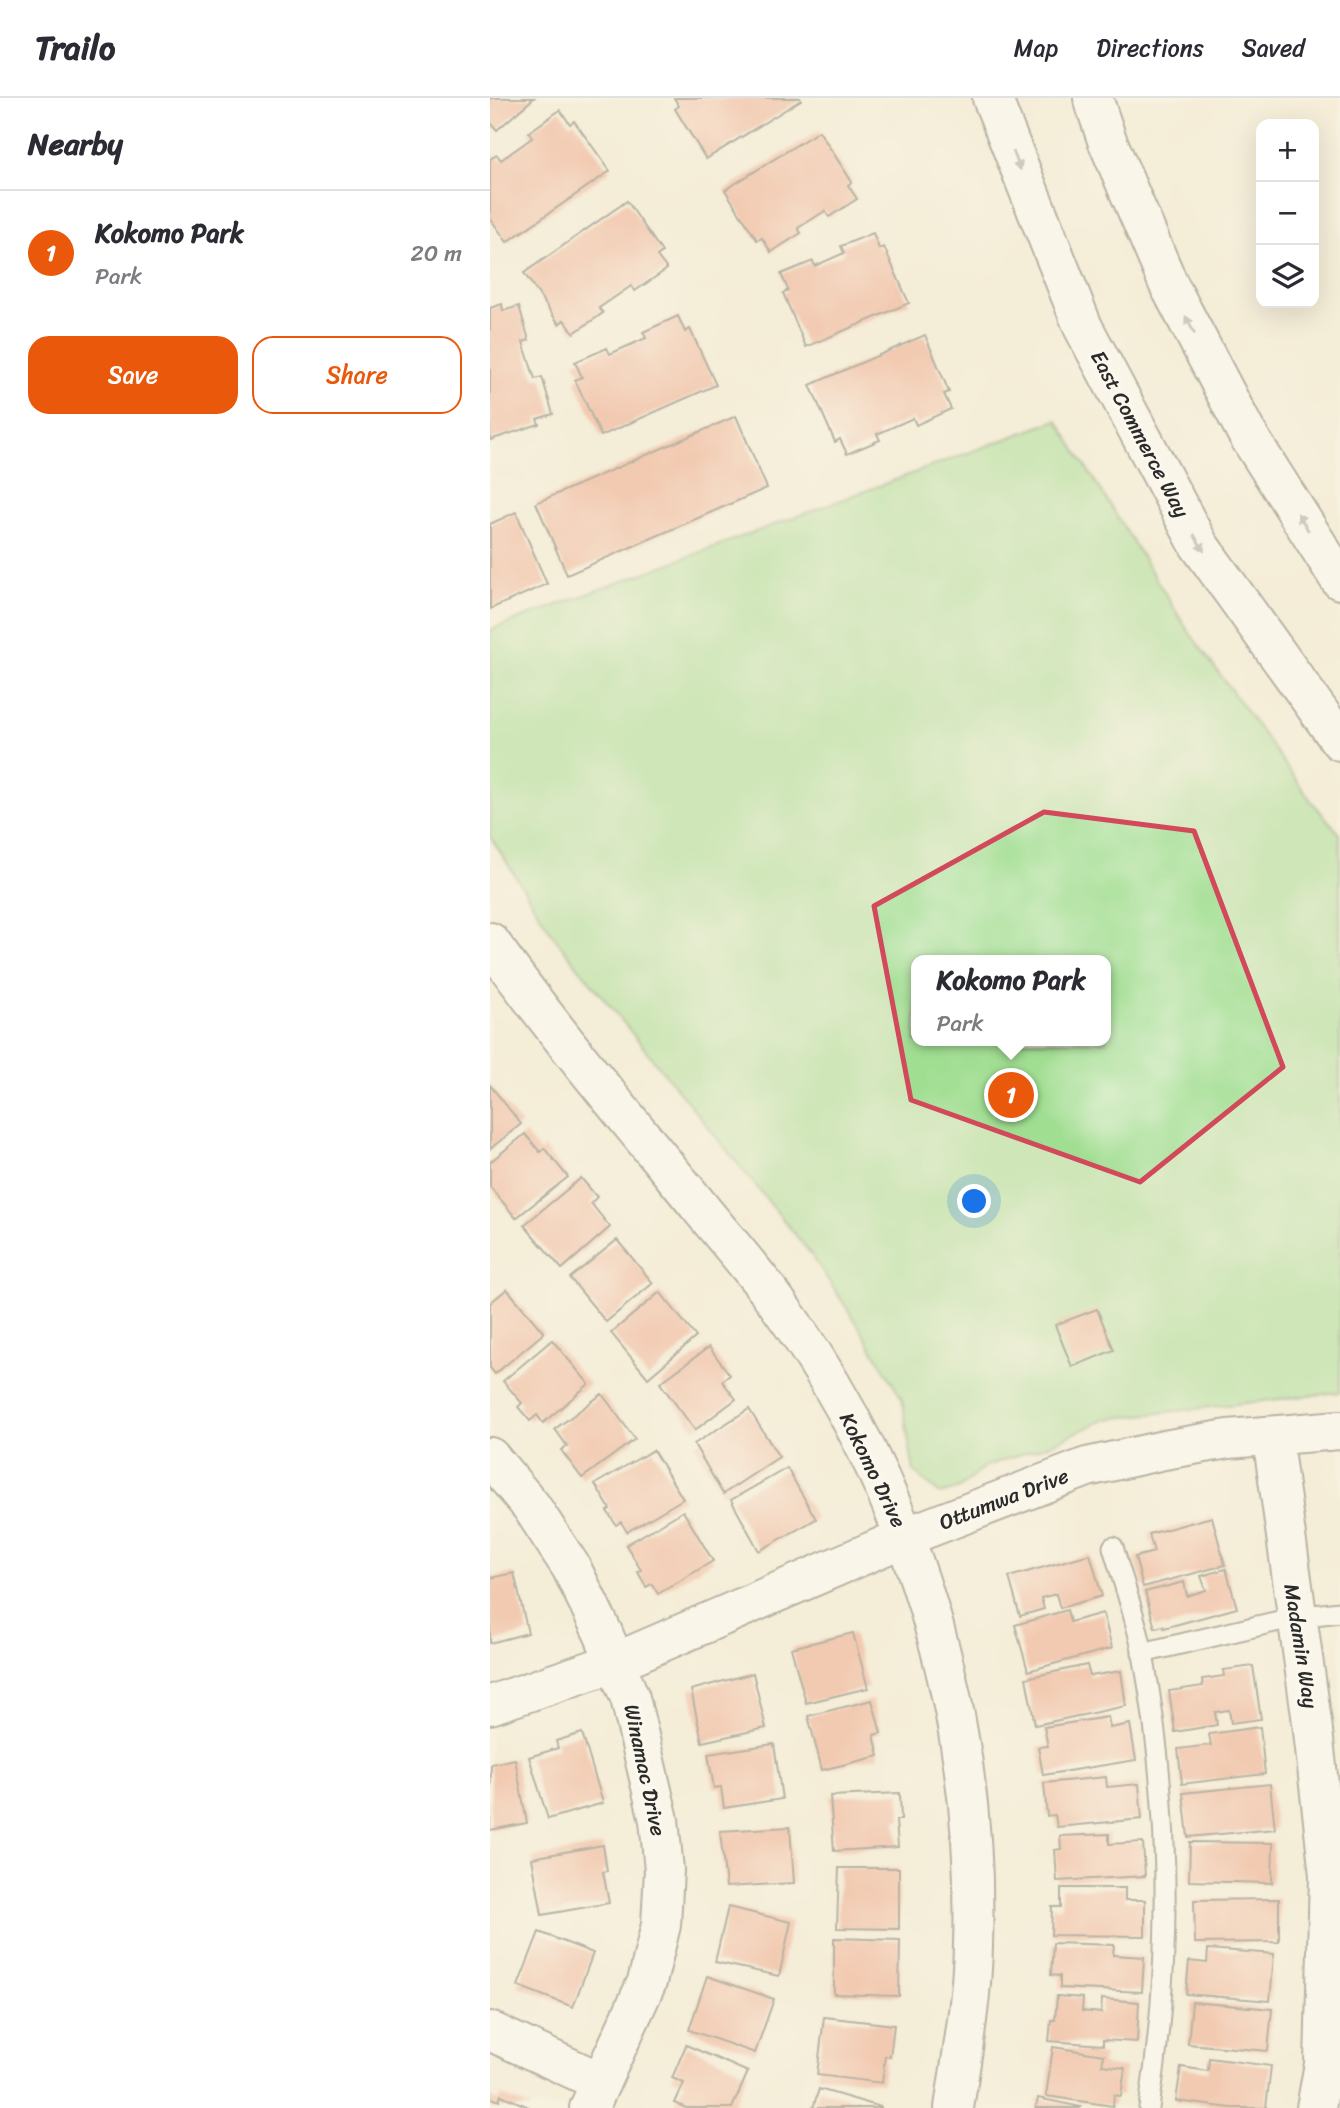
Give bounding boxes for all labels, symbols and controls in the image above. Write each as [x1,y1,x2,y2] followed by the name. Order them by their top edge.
[35,19,115,77] text: Trailo
[1014,27,1058,69] text: Map
[1096,27,1204,69] text: Directions
[1242,27,1305,69] text: Saved
[28,117,123,171] text: Nearby
[1256,119,1319,308] map controls
[1256,119,1319,182] button: +
[1012,151,1023,172] one-way arrow
[1256,182,1319,245] button: −
[95,210,244,256] text: Kokomo Park
[46,233,56,274] text: 1
[411,233,462,274] text: 20 m
[1256,245,1319,308] button: layers
[95,256,142,297] text: Park
[1185,315,1196,335] one-way arrow
[28,336,238,414] button: Save
[252,336,462,414] button: Share
[1080,343,1200,525] street label: East Commerce Way
[1297,513,1310,532] one-way arrow
[1192,533,1205,553] one-way arrow
[911,955,1111,1046] popup
[937,957,1085,1003] text: Kokomo Park
[937,1003,984,1044] text: Park
[988,1069,1034,1121] pin: 1
[957,1184,991,1218] your location
[829,1406,918,1535] street label: Kokomo Drive
[934,1457,1075,1541] street label: Ottumwa Drive
[1272,1581,1330,1711] street label: Madamin Way
[612,1701,678,1840] street label: Winamac Drive

